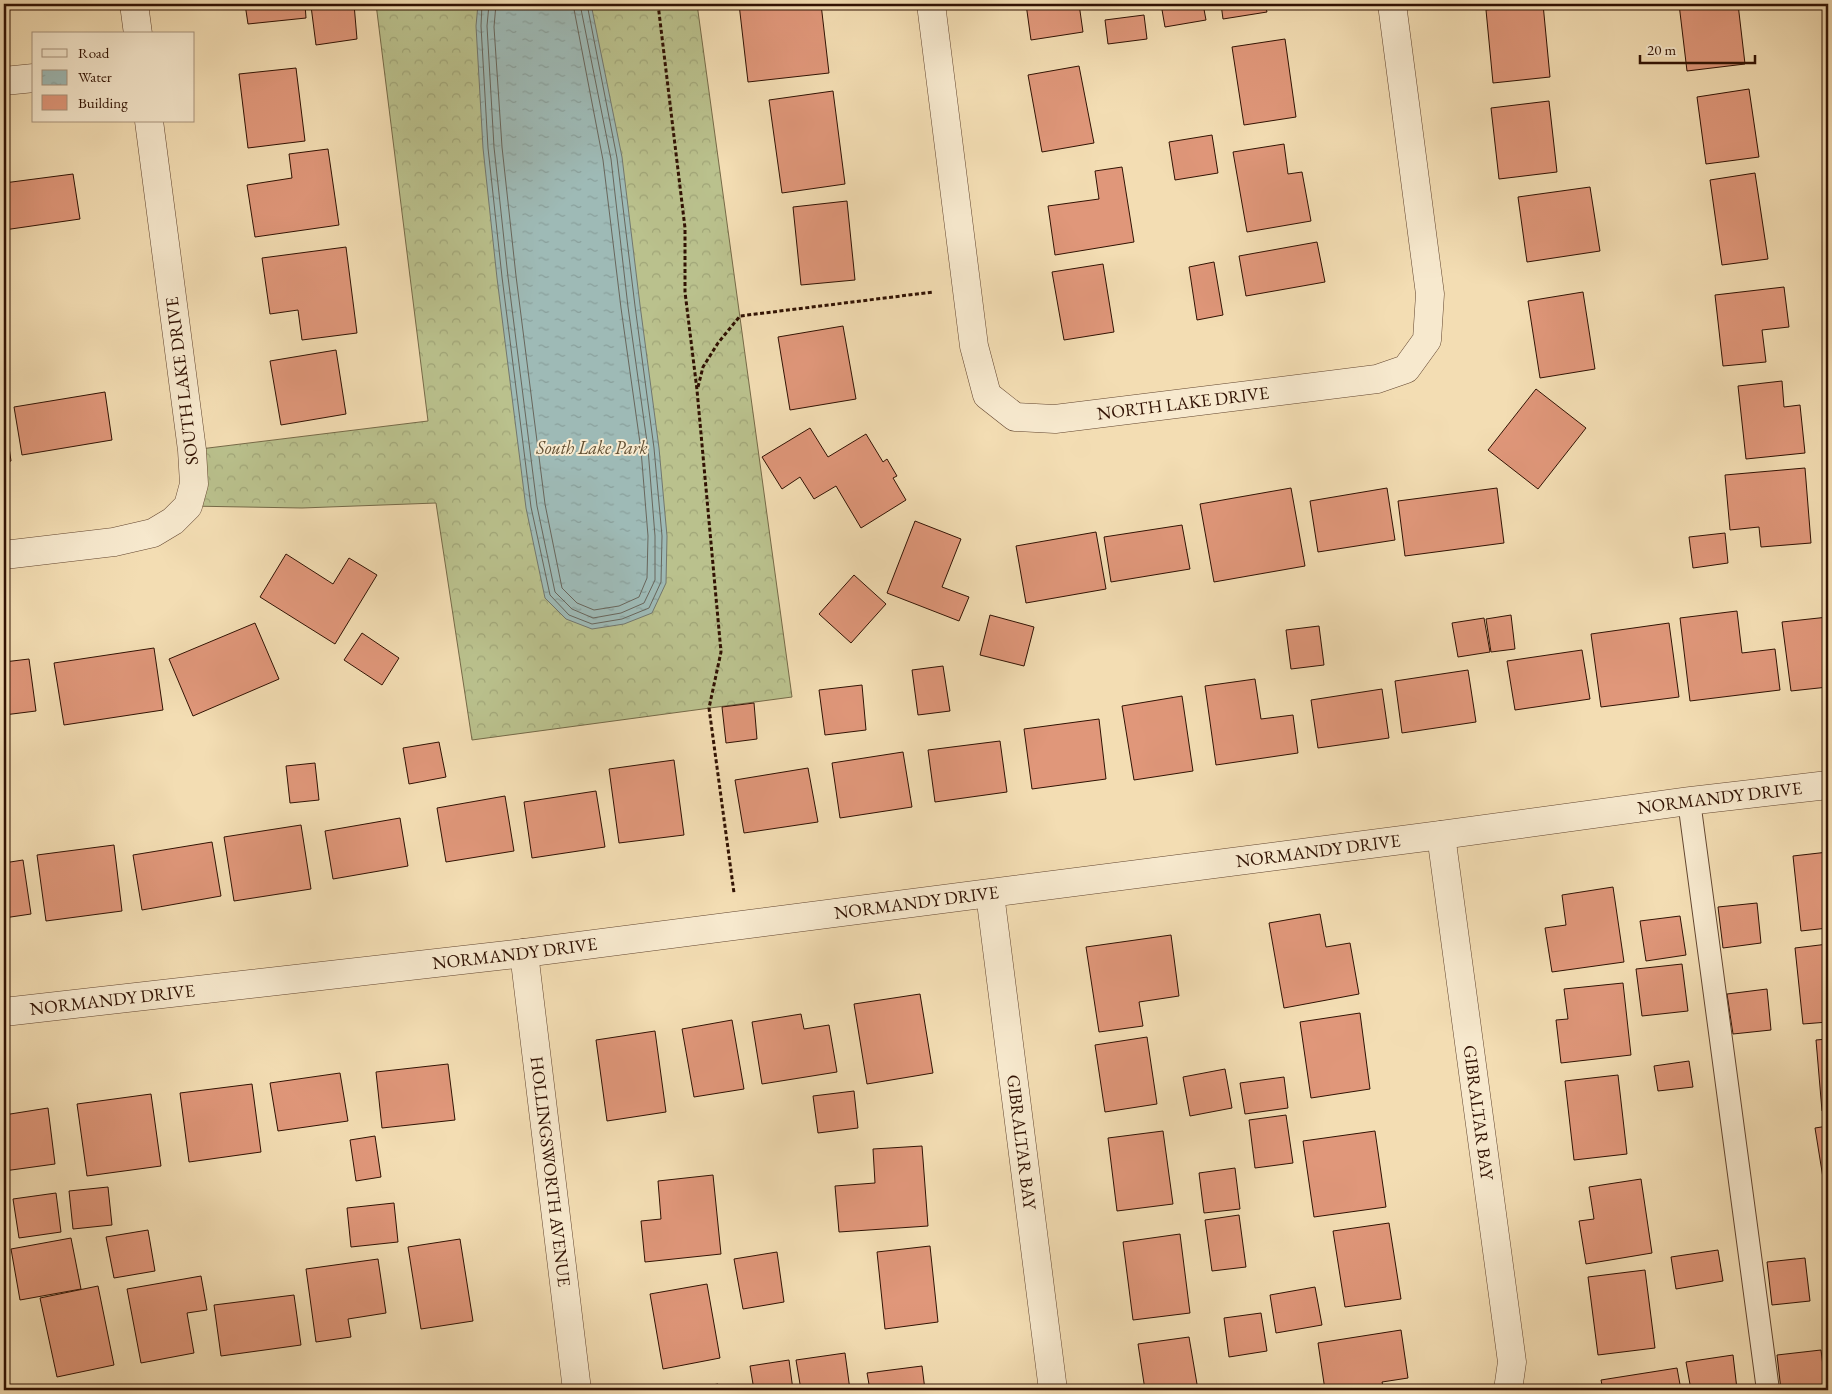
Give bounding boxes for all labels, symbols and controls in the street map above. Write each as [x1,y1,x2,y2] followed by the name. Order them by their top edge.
[32,32,195,122] legend
[1640,32,1754,64] scale bar
[1647,40,1676,59] text: 20 m
[78,43,110,62] text: Road
[78,67,112,86] text: Water
[78,93,128,112] text: Building
[160,296,203,467] street label: SOUTH LAKE DRIVE
[1096,381,1270,425] street label: NORTH LAKE DRIVE
[535,436,648,459] park label: South Lake Park
[1636,776,1803,819] street label: NORMANDY DRIVE
[1234,828,1402,872] street label: NORMANDY DRIVE
[833,880,1000,924] street label: NORMANDY DRIVE
[431,932,598,974] street label: NORMANDY DRIVE
[29,978,196,1020] street label: NORMANDY DRIVE
[1458,1044,1500,1183] street label: GIBRALTAR BAY
[526,1055,576,1288] street label: HOLLINGSWORTH AVENUE
[1002,1073,1042,1212] street label: GIBRALTAR BAY

